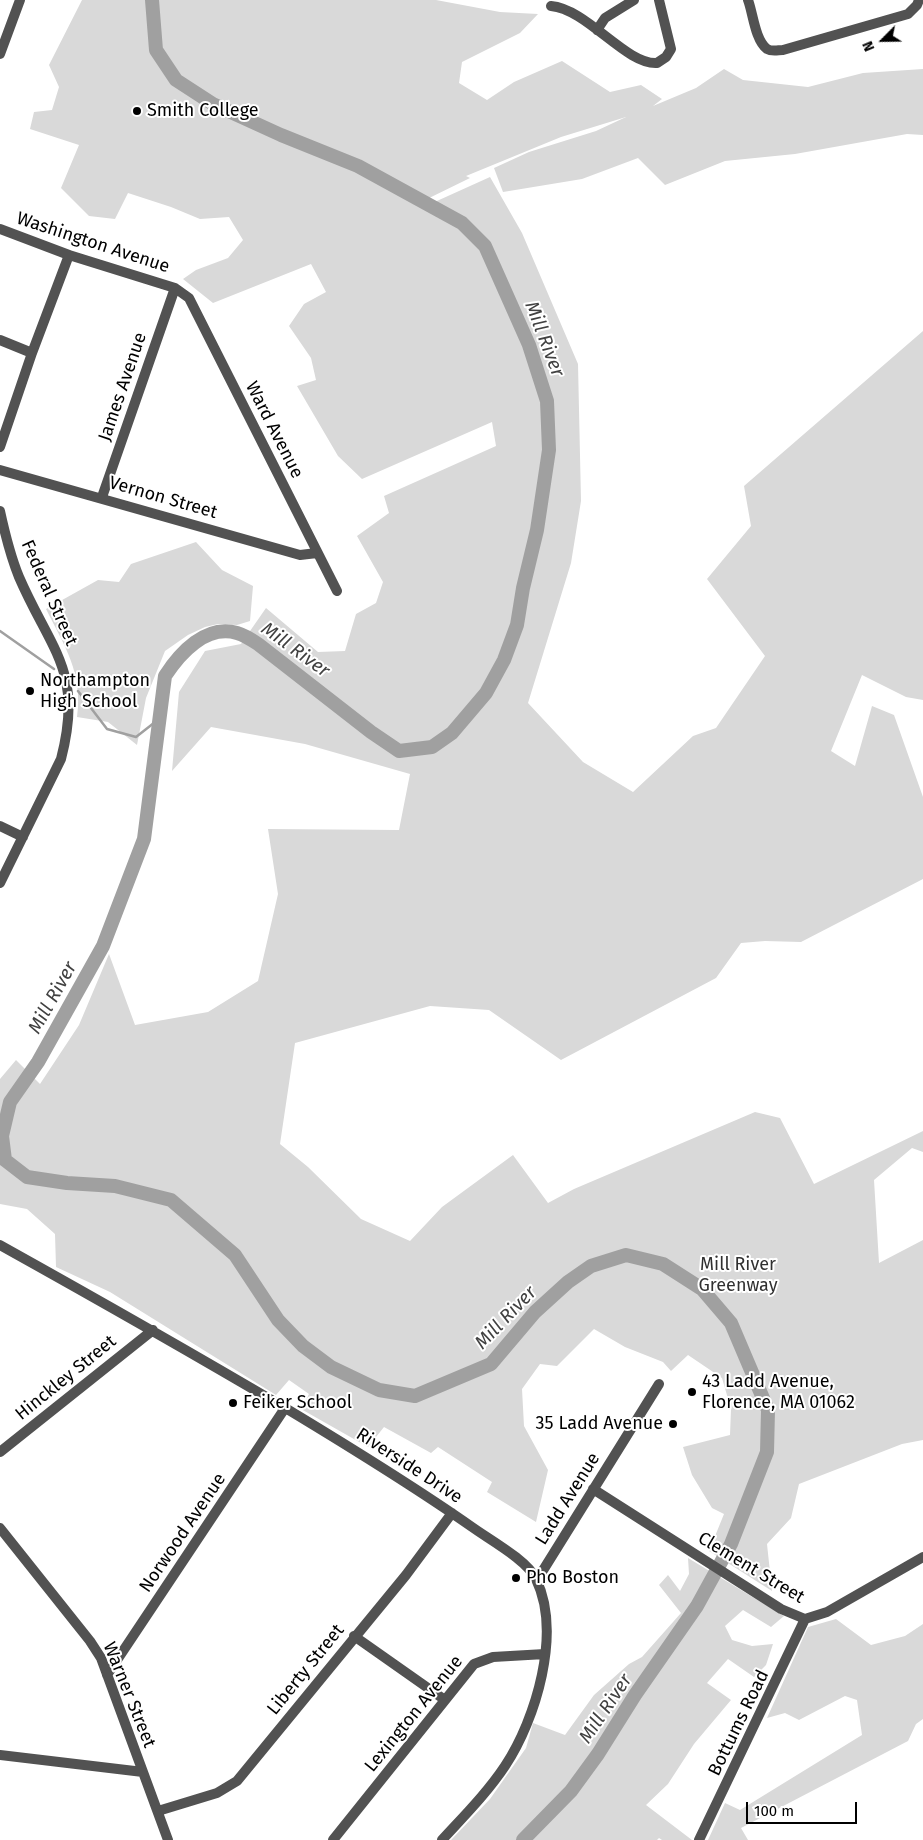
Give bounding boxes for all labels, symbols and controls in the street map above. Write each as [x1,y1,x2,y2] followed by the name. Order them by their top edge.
[858,15,908,65] north arrow
[859,38,878,54] text: N
[147,100,259,122] place label: Smith College
[131,105,143,117] marker: Smith College
[14,208,172,278] street label: Washington Avenue
[519,298,569,380] water label: Mill River
[94,330,152,444] street label: James Avenue
[240,378,308,482] street label: Ward Avenue
[106,472,220,524] street label: Vernon Street
[16,537,82,649] street label: Federal Street
[256,618,334,682] water label: Mill River
[40,670,150,712] place label: Northampton High School
[24,685,36,697] marker: Northampton High School
[24,958,82,1038] water label: Mill River
[698,1254,778,1296] park label: Mill River Greenway
[470,1282,542,1354] water label: Mill River
[11,1331,121,1425] street label: Hinckley Street
[702,1371,855,1414] place label: 43 Ladd Avenue, Florence, MA 01062
[686,1386,698,1398] marker: 43 Ladd Avenue, Florence, MA 01062
[243,1392,352,1414] place label: Feiker School
[227,1397,239,1409] marker: Feiker School
[536,1413,663,1435] place label: 35 Ladd Avenue
[667,1418,679,1430] marker: 35 Ladd Avenue
[352,1424,466,1508] street label: Riverside Drive
[531,1449,605,1549] street label: Ladd Avenue
[135,1469,231,1597] street label: Norwood Avenue
[694,1528,808,1608] street label: Clement Street
[526,1567,619,1589] place label: Pho Boston
[510,1572,522,1584] marker: Pho Boston
[263,1620,349,1720] street label: Liberty Street
[98,1639,160,1751] street label: Warner Street
[360,1651,468,1777] street label: Lexington Avenue
[704,1667,774,1779] street label: Bottums Road
[575,1670,637,1748] water label: Mill River
[748,1792,859,1824] scale bar
[754,1802,794,1820] text: 100 m

